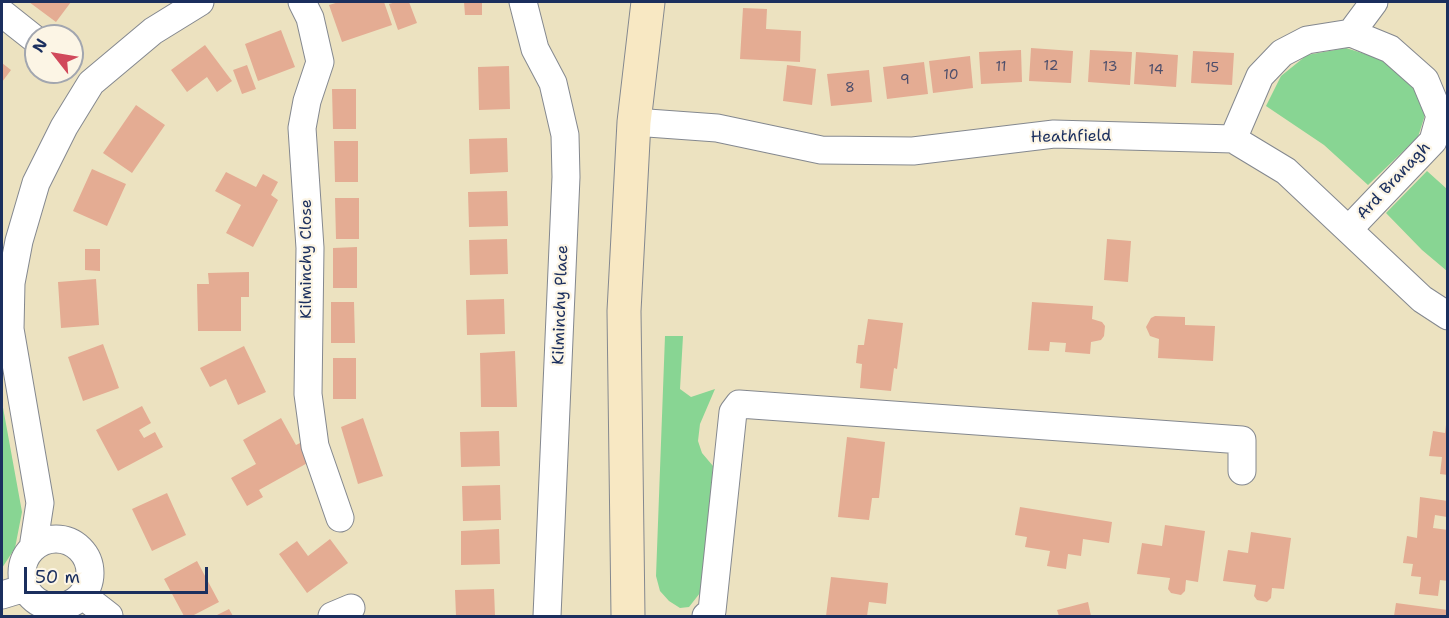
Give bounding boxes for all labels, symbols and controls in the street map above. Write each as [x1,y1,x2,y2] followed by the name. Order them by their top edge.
[24,24,84,84] north arrow
[28,35,52,56] text: N
[1044,58,1058,74] house number: 12
[995,59,1007,75] house number: 11
[1103,59,1117,75] house number: 13
[1205,60,1219,76] house number: 15
[1148,62,1164,78] house number: 14
[943,67,959,83] house number: 10
[900,72,910,88] house number: 9
[845,80,855,96] house number: 8
[1030,127,1112,147] street label: Heathfield
[1353,138,1435,224] street label: Ard Branagh
[297,199,317,319] street label: Kilminchy Close
[549,245,573,365] street label: Kilminchy Place
[27,555,212,593] scale bar
[35,565,80,589] text: 50 m

